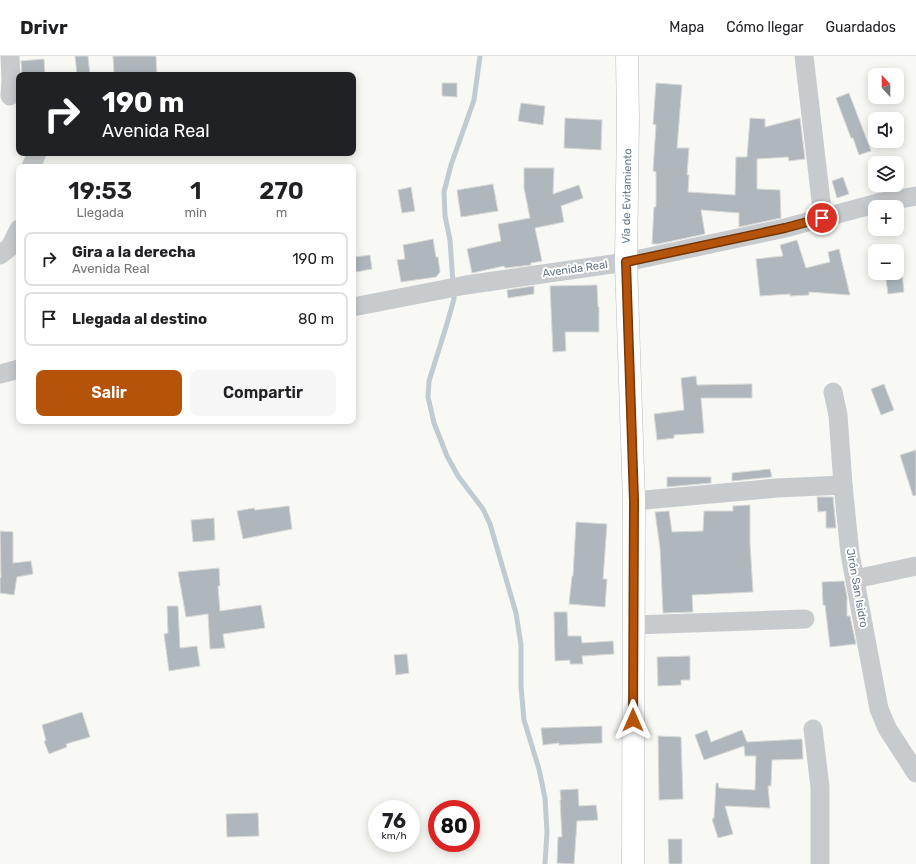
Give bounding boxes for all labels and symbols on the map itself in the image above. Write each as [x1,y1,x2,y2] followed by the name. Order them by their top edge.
[868,68,904,104] north arrow
[620,148,634,244] street label: Vía de Evitamiento
[805,201,839,235] pin
[542,258,608,280] street label: Avenida Real
[844,548,870,628] street label: Jirón San Isidro
[612,699,654,741] position arrow
[428,800,480,852] speed limit sign: 80

